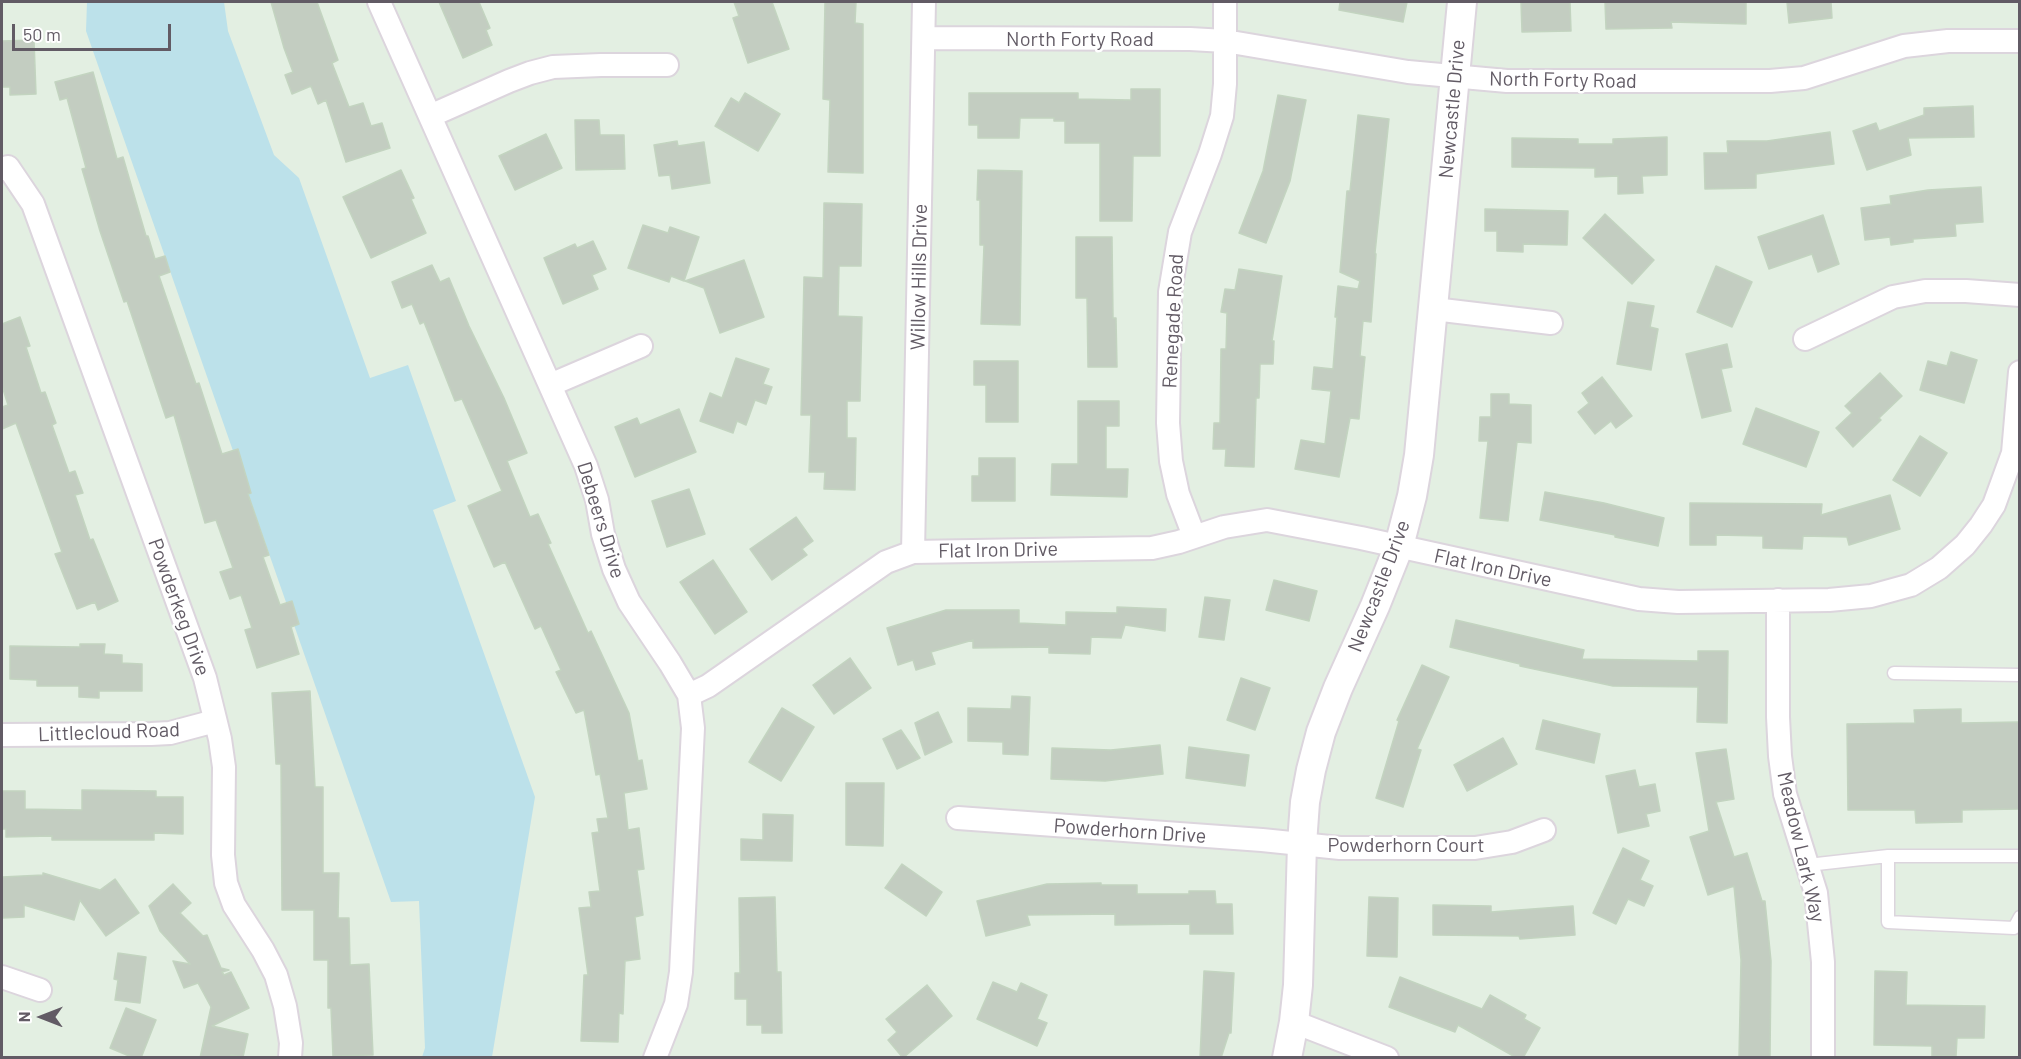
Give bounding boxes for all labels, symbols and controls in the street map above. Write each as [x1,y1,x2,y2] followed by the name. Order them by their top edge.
[15,12,174,50] scale bar
[23,23,61,45] text: 50 m
[1006,27,1154,51] street label: North Forty Road
[1434,39,1470,179] street label: Newcastle Drive
[1489,67,1637,93] street label: North Forty Road
[906,204,932,350] street label: Willow Hills Drive
[1157,253,1189,389] street label: Renegade Road
[572,459,630,581] street label: Debeers Drive
[1343,517,1415,655] street label: Newcastle Drive
[143,535,215,679] street label: Powderkeg Drive
[938,537,1058,563] street label: Flat Iron Drive
[1432,544,1554,592] street label: Flat Iron Drive
[38,718,180,746] street label: Littlecloud Road
[1772,769,1830,925] street label: Meadow Lark Way
[1053,814,1207,848] street label: Powderhorn Drive
[1327,833,1485,857] street label: Powderhorn Court
[12,987,72,1047] north arrow
[14,1012,33,1022] text: N

